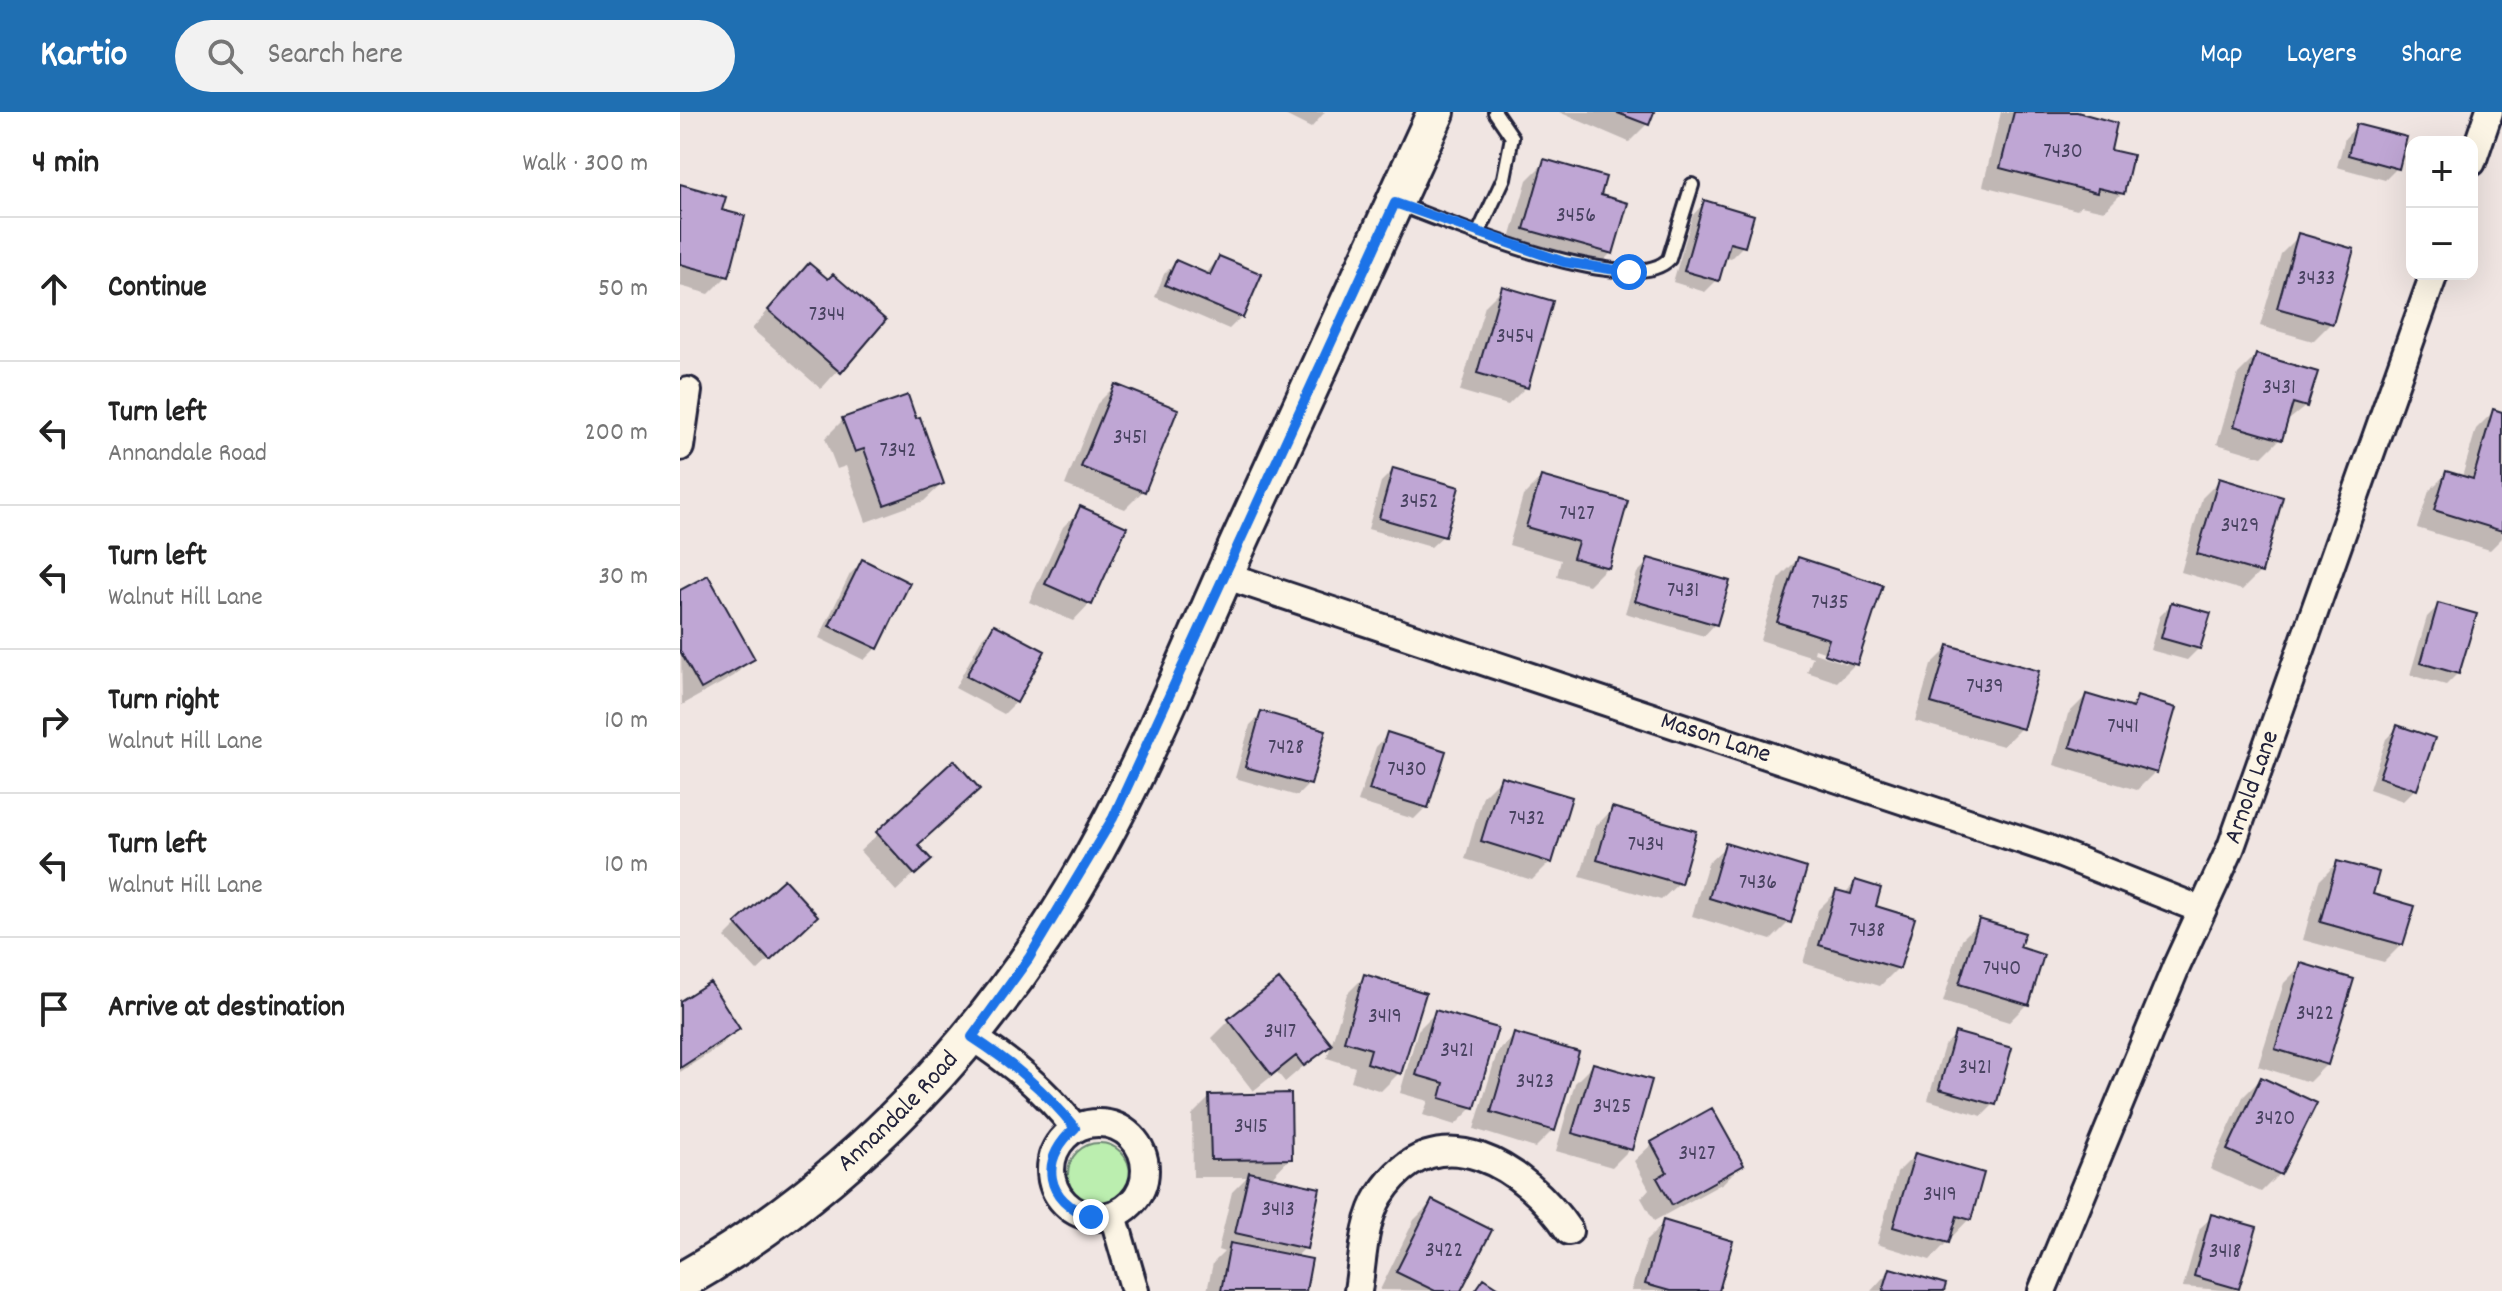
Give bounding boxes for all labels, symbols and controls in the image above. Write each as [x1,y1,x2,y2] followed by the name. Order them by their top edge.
[175,20,735,92] search box
[40,29,127,84] text: Kartio
[203,34,247,78] icon: search
[267,35,403,78] text: Search here
[2200,36,2243,76] text: Map
[2287,36,2357,76] text: Layers
[2401,36,2462,76] text: Share
[2406,136,2478,280] map controls
[2406,136,2478,208] button: +
[2043,137,2083,168] house number: 7430
[32,140,99,189] text: 4 min
[522,146,648,183] text: Walk · 300 m
[1556,201,1596,232] house number: 3456
[2406,208,2478,280] button: −
[1611,254,1647,290] route start
[2297,264,2335,295] house number: 3433
[32,267,76,311] icon: ahead
[108,268,207,311] text: Continue
[598,271,648,308] text: 50 m
[809,300,845,331] house number: 7344
[1496,322,1534,353] house number: 3454
[2262,373,2296,404] house number: 3431
[108,393,207,436] text: Turn left
[32,411,76,455] icon: left
[584,415,648,452] text: 200 m
[1113,423,1147,454] house number: 3451
[108,436,267,473] text: Annandale Road
[880,436,916,467] house number: 7342
[1400,487,1438,518] house number: 3452
[1559,499,1595,530] house number: 7427
[2221,511,2259,542] house number: 3429
[108,537,207,580] text: Turn left
[32,555,76,599] icon: left
[598,559,648,596] text: 30 m
[1667,576,1699,607] house number: 7431
[108,580,263,617] text: Walnut Hill Lane
[1811,588,1849,619] house number: 7435
[1966,672,2004,703] house number: 7439
[108,681,219,724] text: Turn right
[32,699,76,743] icon: right
[604,703,648,740] text: 10 m
[1656,703,1776,774] street label: Mason Lane
[2107,712,2139,743] house number: 7441
[108,724,263,761] text: Walnut Hill Lane
[2215,725,2289,849] street label: Arnold Lane
[1268,733,1304,764] house number: 7428
[1387,755,1427,786] house number: 7430
[1509,804,1545,835] house number: 7432
[108,825,207,868] text: Turn left
[1628,830,1664,861] house number: 7434
[32,843,76,887] icon: left
[604,847,648,884] text: 10 m
[108,868,263,905] text: Walnut Hill Lane
[1739,868,1777,899] house number: 7436
[1849,916,1885,947] house number: 7438
[1983,954,2021,985] house number: 7440
[32,987,76,1031] icon: arrive
[108,988,345,1031] text: Arrive at destination
[2296,999,2334,1030] house number: 3422
[1368,1002,1402,1033] house number: 3419
[1264,1017,1296,1048] house number: 3417
[1440,1036,1474,1067] house number: 3421
[829,1043,968,1181] street label: Annandale Road
[1958,1053,1992,1084] house number: 3421
[1516,1067,1554,1098] house number: 3423
[1593,1092,1631,1123] house number: 3425
[2255,1104,2295,1135] house number: 3420
[1234,1112,1268,1143] house number: 3415
[1679,1139,1715,1170] house number: 3427
[1923,1180,1957,1211] house number: 3419
[1261,1195,1295,1226] house number: 3413
[1073,1199,1109,1235] route end
[1425,1236,1463,1267] house number: 3422
[2209,1237,2241,1268] house number: 3418

